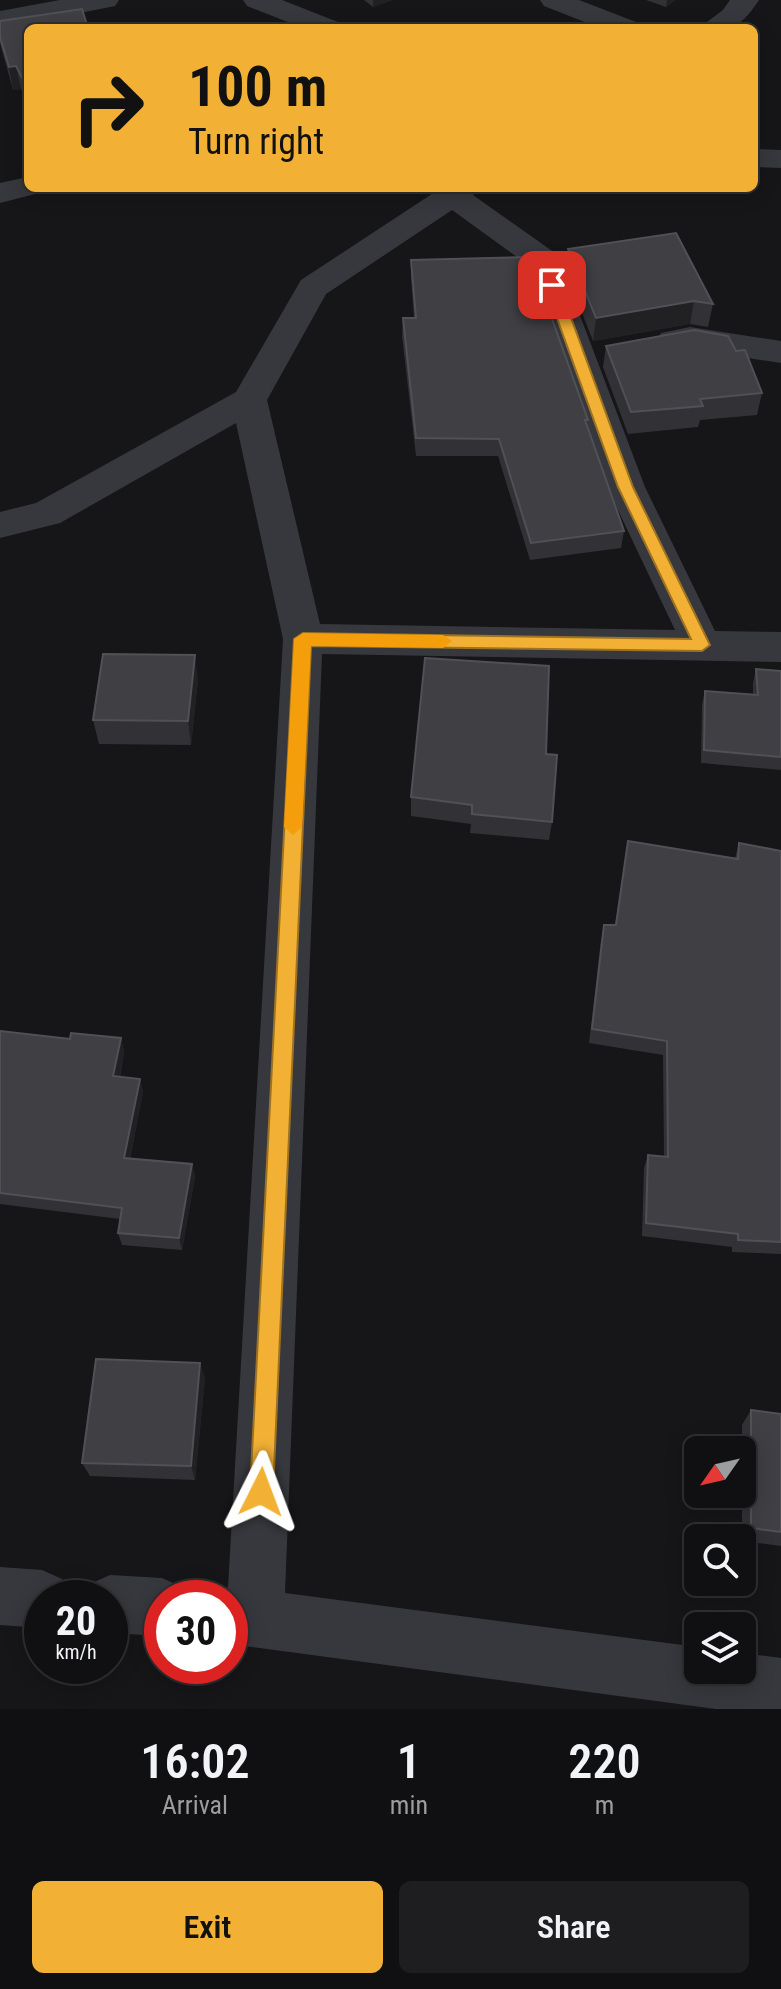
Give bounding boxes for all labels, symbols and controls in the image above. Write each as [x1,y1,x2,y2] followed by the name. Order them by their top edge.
[188,54,327,120] text: 100 m
[56,56,160,160] icon: right
[188,121,324,163] text: Turn right
[518,251,586,319] pin
[530,263,574,307] icon: arrive
[684,1436,756,1508] north arrow
[684,1436,756,1684] map controls
[219,1450,303,1534] position arrow
[684,1524,756,1596] button: search
[144,1580,248,1684] speed limit sign: 30
[56,1598,96,1645] text: 20
[684,1612,756,1684] button: layers
[55,1640,97,1664] text: km/h
[140,1733,250,1790] text: 16:02
[397,1733,421,1790] text: 1
[568,1733,641,1790] text: 220
[162,1790,228,1820] text: Arrival
[390,1790,428,1820] text: min
[595,1790,614,1820] text: m
[32,1881,383,1973] button: Exit
[399,1881,749,1973] button: Share

